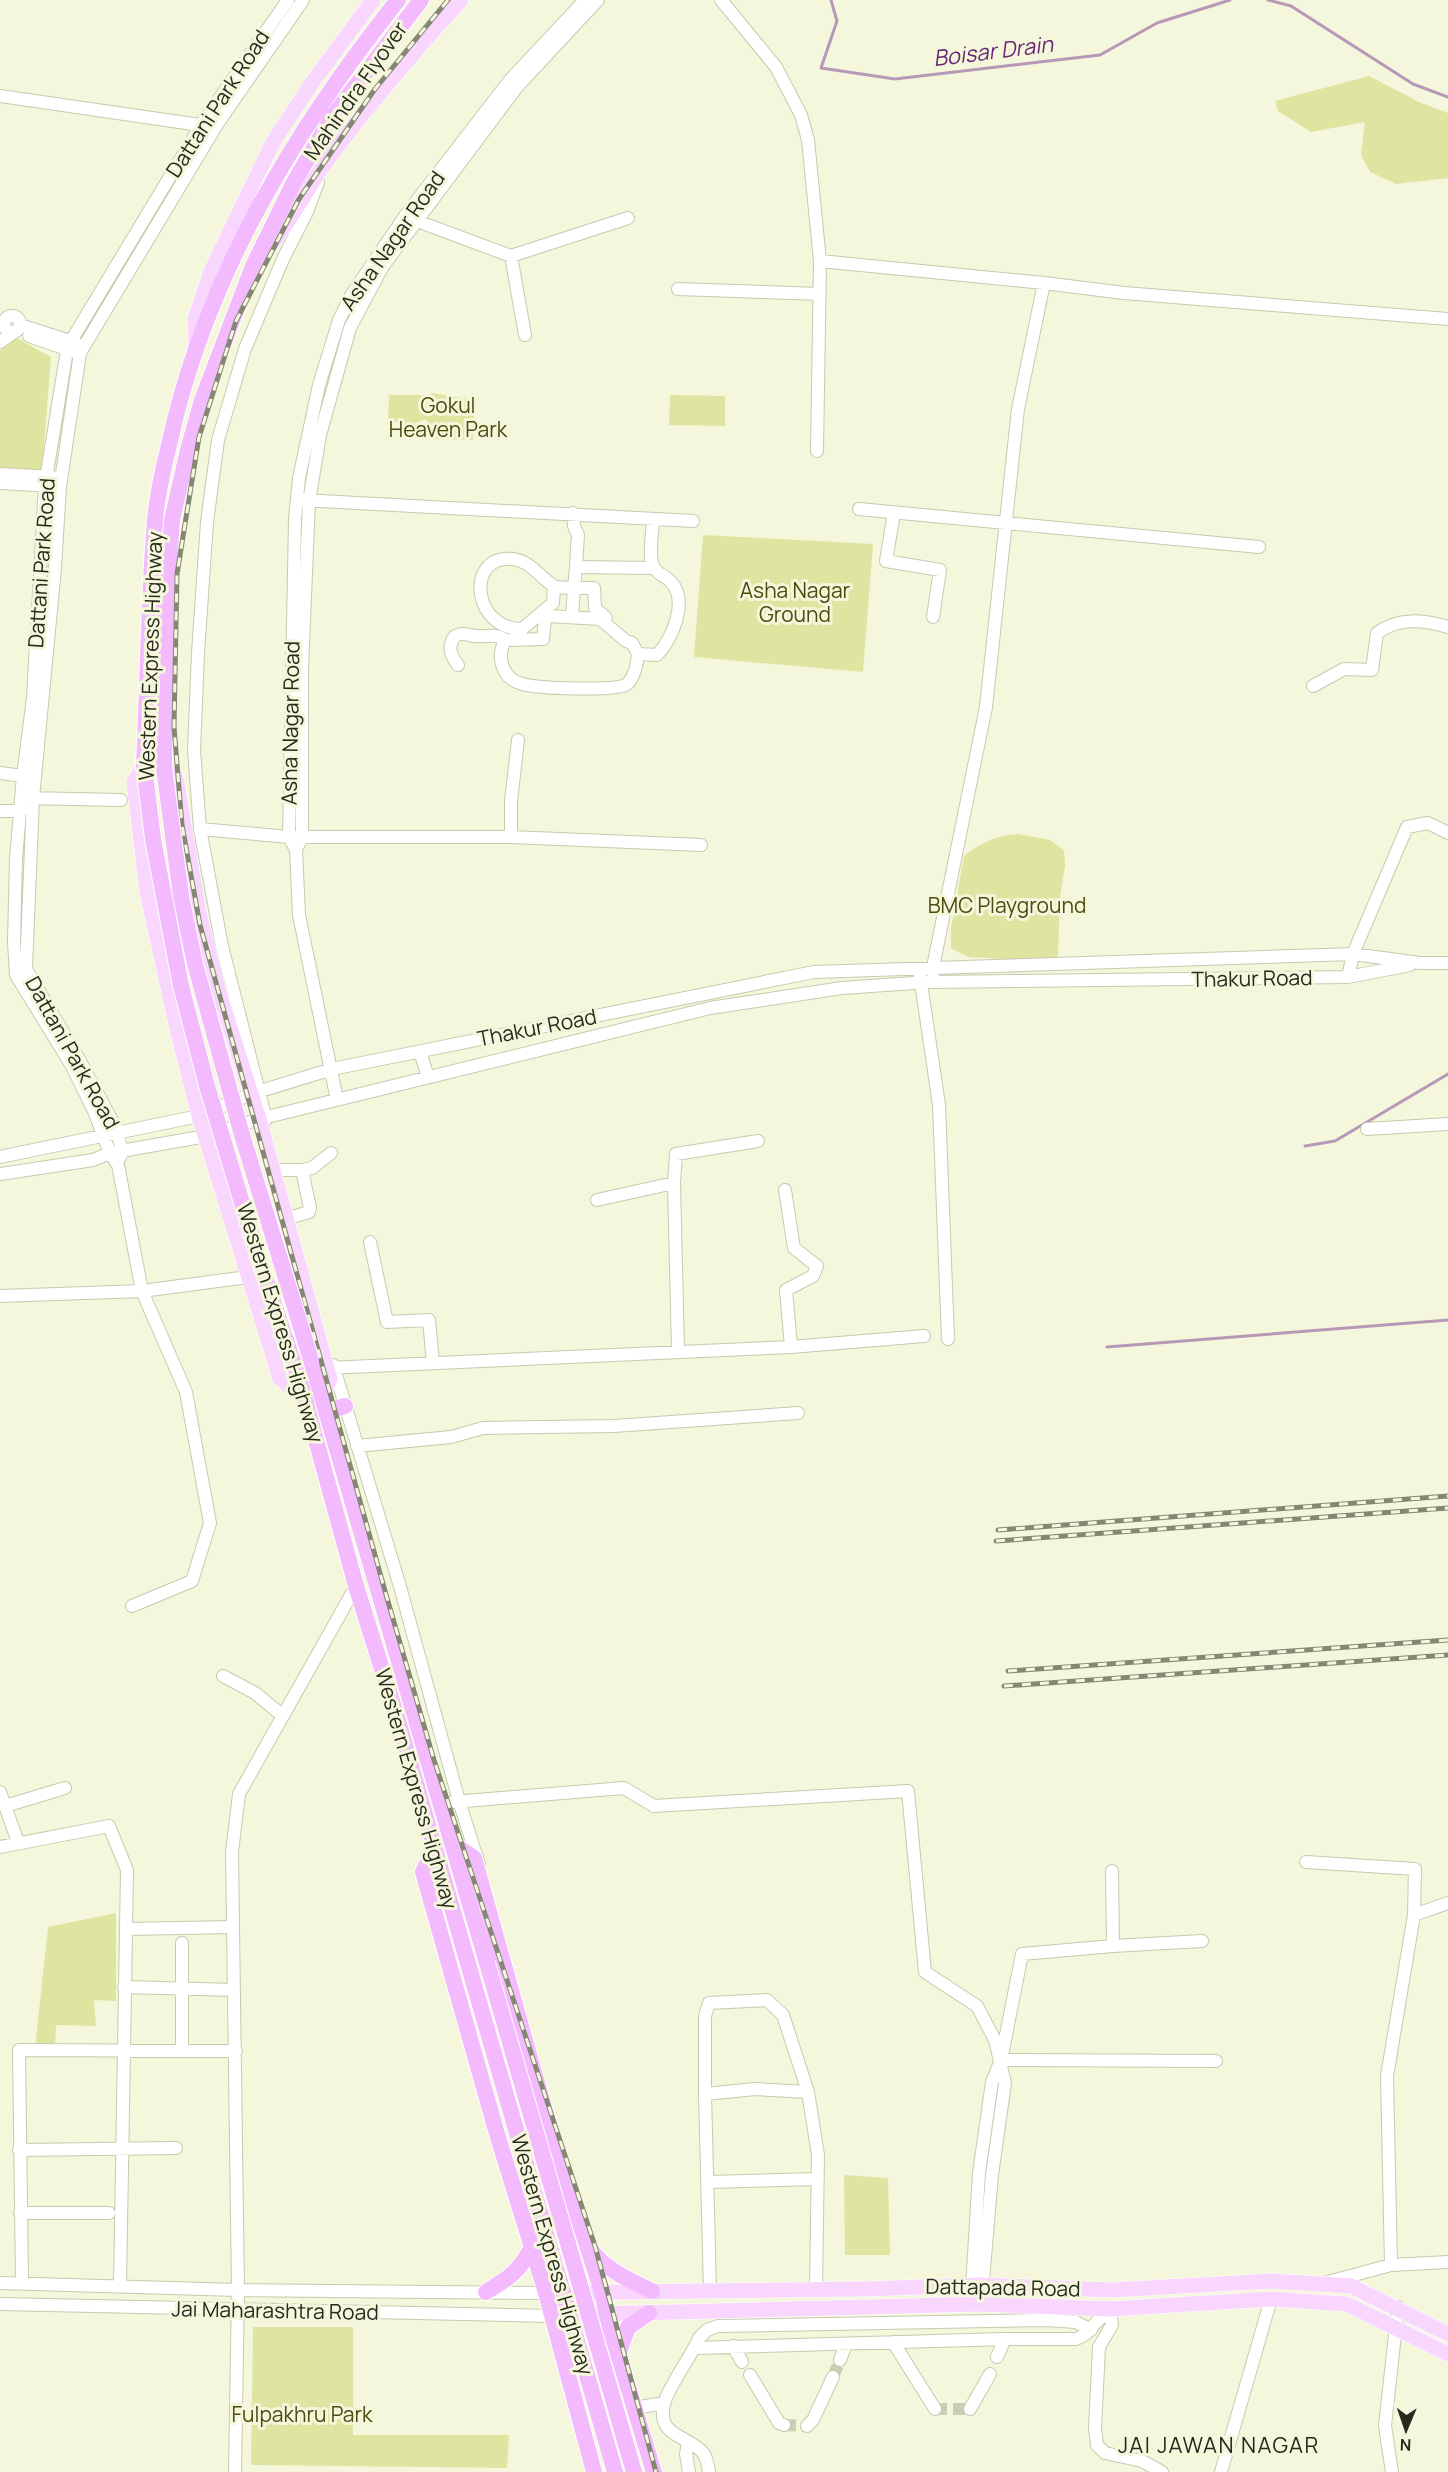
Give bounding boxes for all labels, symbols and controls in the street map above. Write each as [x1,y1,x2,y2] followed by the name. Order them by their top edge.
[297,15,414,165] street label: Mahindra Flyover
[159,24,275,183] street label: Dattani Park Road
[931,29,1056,73] water label: Boisar Drain
[334,165,451,316] street label: Asha Nagar Road
[389,391,508,443] park label: Gokul Heaven Park
[21,477,61,649] street label: Dattani Park Road
[132,531,168,781] street label: Western Express Highway
[740,576,851,628] park label: Asha Nagar Ground
[275,641,305,805] street label: Asha Nagar Road
[928,891,1086,919] park label: BMC Playground
[1191,963,1313,993] street label: Thakur Road
[19,971,126,1134] street label: Dattani Park Road
[475,1002,599,1052] street label: Thakur Road
[231,1199,331,1446] street label: Western Express Highway
[369,1665,465,1912] street label: Western Express Highway
[505,2131,601,2378] street label: Western Express Highway
[925,2272,1081,2302] street label: Dattapada Road
[171,2294,379,2326] street label: Jai Maharashtra Road
[231,2400,373,2428] park label: Fulpakhru Park
[1376,2400,1436,2460] north arrow
[1118,2430,1320,2460] district label: JAI JAWAN NAGAR
[1399,2434,1412,2456] text: N

